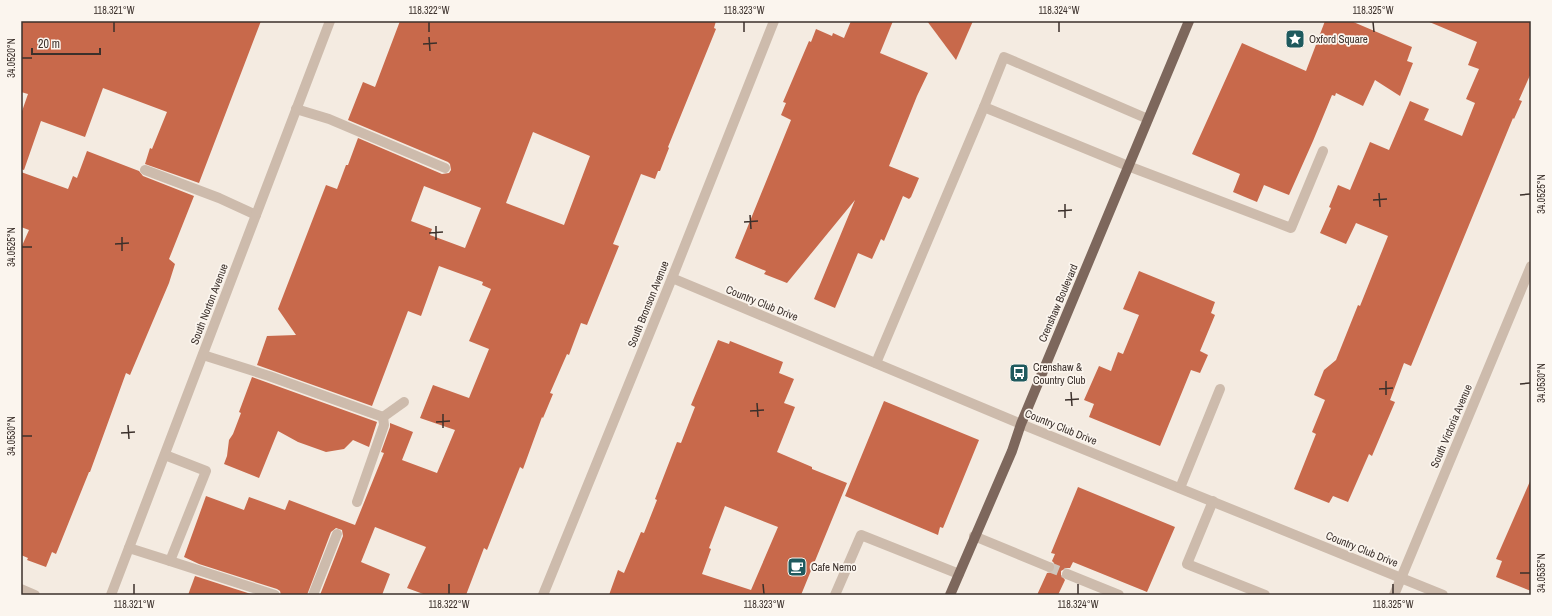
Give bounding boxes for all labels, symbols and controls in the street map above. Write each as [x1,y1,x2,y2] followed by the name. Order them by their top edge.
[94,4,135,17] text: 118.321°W
[409,4,450,17] text: 118.322°W
[724,4,765,17] text: 118.323°W
[1039,4,1080,17] text: 118.324°W
[1353,4,1394,17] text: 118.325°W
[1284,28,1306,50] place icon: Oxford Square
[32,30,100,56] scale bar
[1309,32,1368,46] place label: Oxford Square
[38,36,60,52] text: 20 m
[5,38,18,78] text: 34.0520°N
[1535,174,1548,214] text: 34.0525°N
[5,227,18,267] text: 34.0525°N
[624,259,672,349] street label: South Bronson Avenue
[187,262,231,346] street label: South Norton Avenue
[1035,262,1081,344] street label: Crenshaw Boulevard
[724,282,800,324] street label: Country Club Drive
[1033,360,1086,387] place label: Crenshaw & Country Club
[1008,362,1030,384] bus stop icon: Crenshaw & Country Club
[1535,363,1548,403] text: 34.0530°N
[1427,382,1475,470] street label: South Victoria Avenue
[1023,406,1099,448] street label: Country Club Drive
[5,416,18,456] text: 34.0530°N
[1324,528,1400,570] street label: Country Club Drive
[1535,553,1548,593] text: 34.0535°N
[786,556,808,578] cafe icon: Cafe Nemo
[811,560,857,574] place label: Cafe Nemo
[114,598,155,611] text: 118.321°W
[429,598,470,611] text: 118.322°W
[744,598,785,611] text: 118.323°W
[1058,598,1099,611] text: 118.324°W
[1373,598,1414,611] text: 118.325°W

